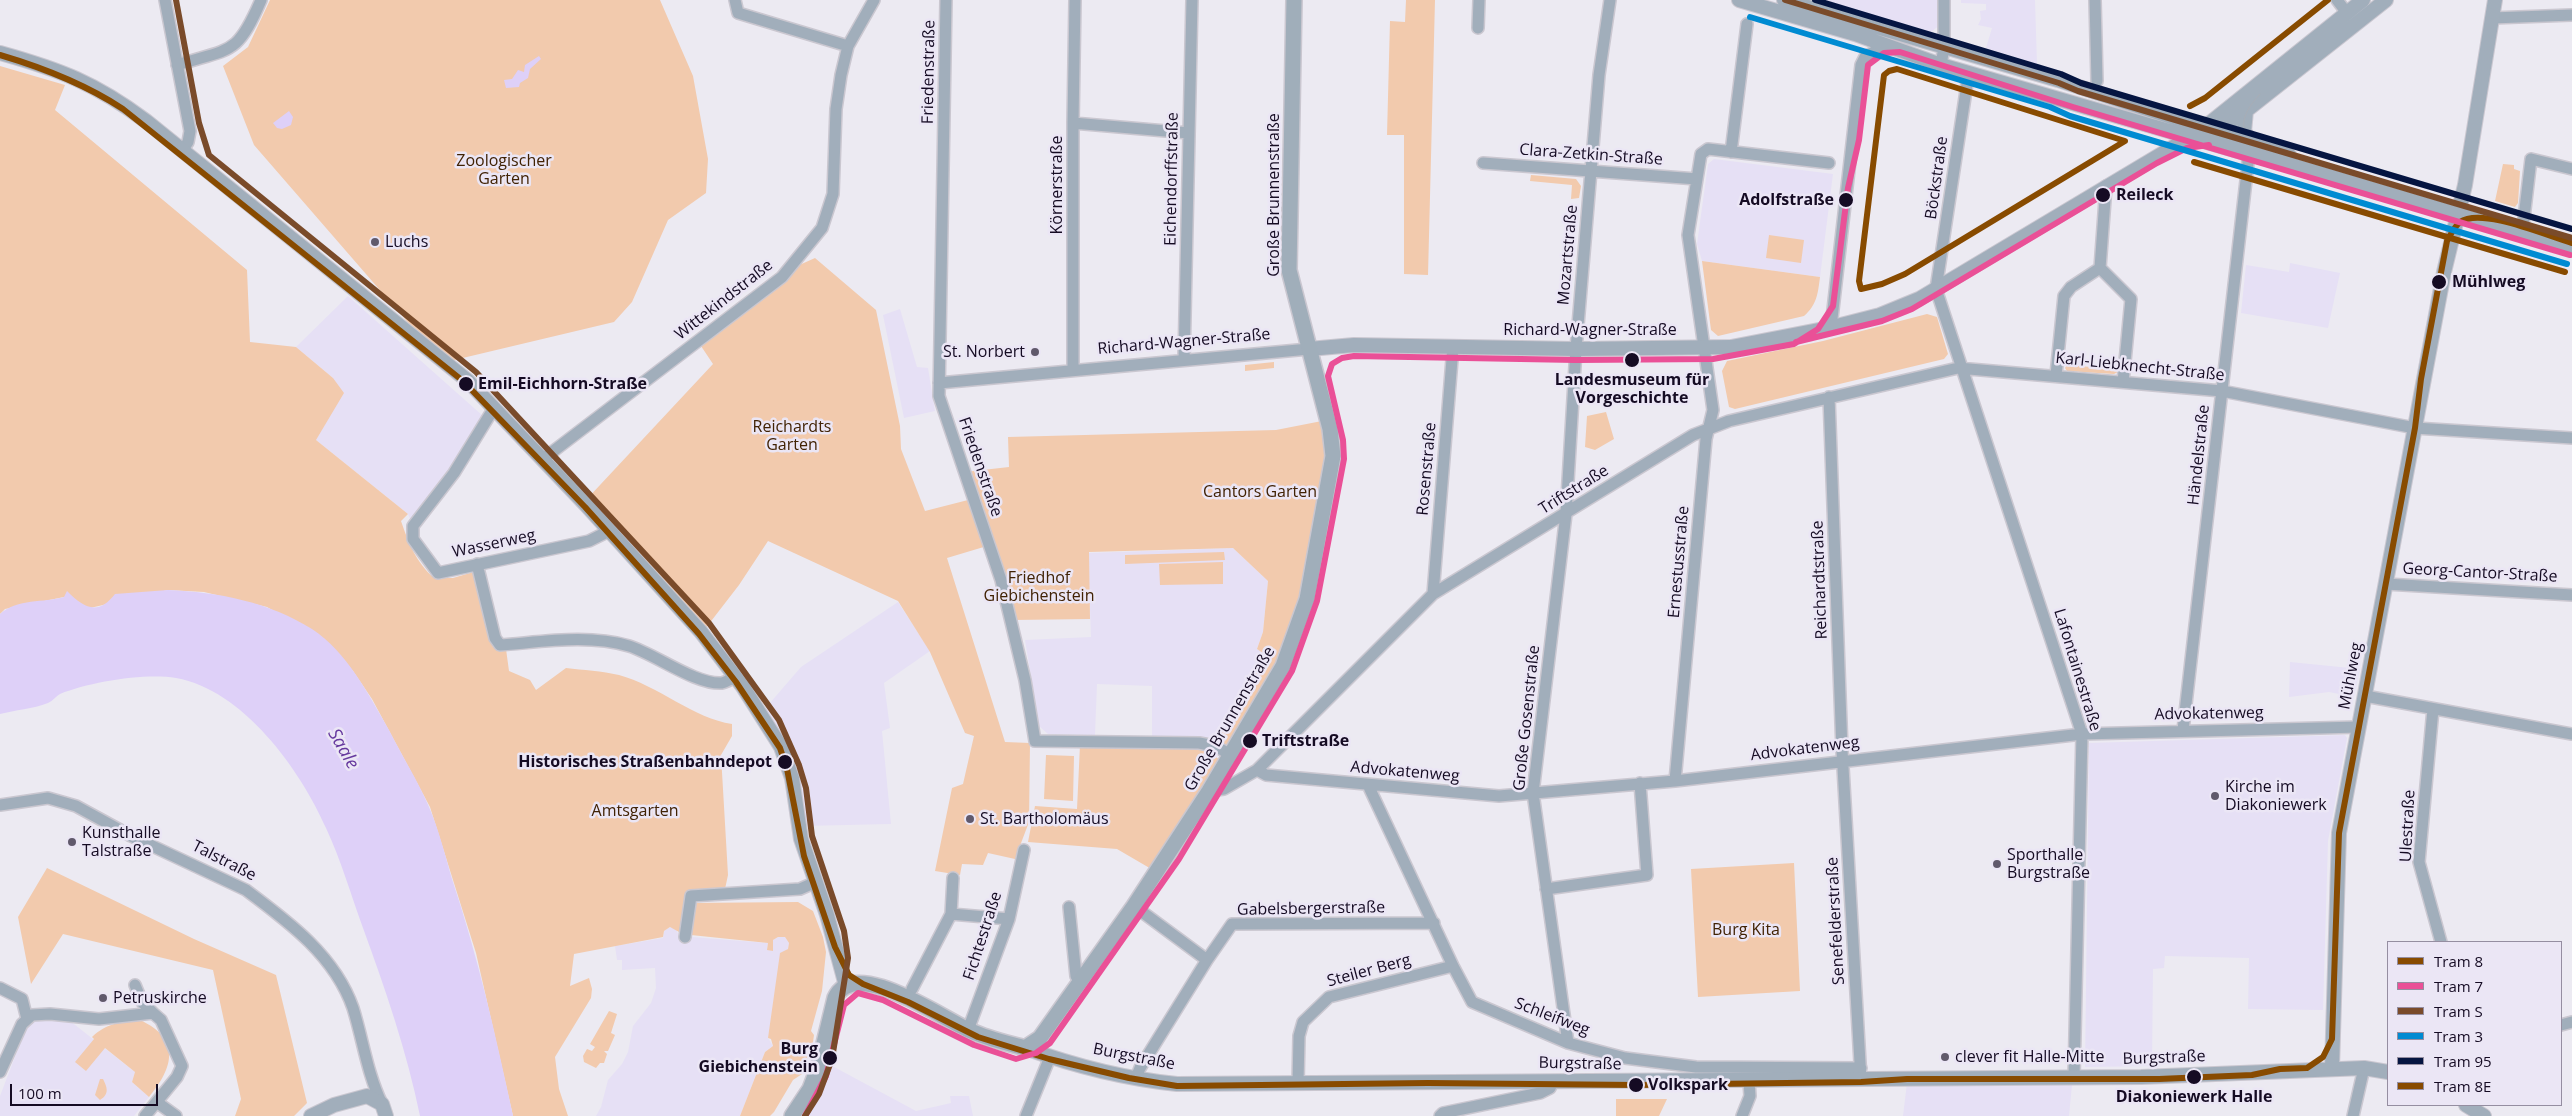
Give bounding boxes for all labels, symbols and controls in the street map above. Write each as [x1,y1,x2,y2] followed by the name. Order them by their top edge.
[918,20,940,124] street label: Friedenstraße
[1161,112,1183,246] street label: Eichendorffstraße
[1264,113,1284,277] street label: Große Brunnenstraße
[1922,135,1952,221] street label: Böckstraße
[1047,136,1067,234] street label: Körnerstraße
[1519,140,1663,170] street label: Clara-Zetkin-Straße
[456,151,552,189] park label: Zoologischer Garten
[2116,185,2173,205] place label: Reileck
[2094,186,2112,204] marker: Reileck
[1739,190,1834,210] place label: Adolfstraße
[1837,191,1855,209] marker: Adolfstraße
[1554,204,1582,306] street label: Mozartstraße
[385,232,428,252] place label: Luchs
[369,236,381,248] marker: Luchs
[671,256,777,344] street label: Wittekindstraße
[2452,272,2525,292] place label: Mühlweg
[2430,273,2448,291] marker: Mühlweg
[1503,320,1677,340] street label: Richard-Wagner-Straße
[1097,325,1271,359] street label: Richard-Wagner-Straße
[943,342,1025,362] place label: St. Norbert
[1029,346,1041,358] marker: St. Norbert
[2054,349,2226,385] street label: Karl-Liebknecht-Straße
[1623,351,1641,369] marker: Landesmuseum für Vorgeschichte
[1555,370,1709,408] place label: Landesmuseum für Vorgeschichte
[478,374,647,394] place label: Emil-Eichhorn-Straße
[457,375,475,393] marker: Emil-Eichhorn-Straße
[2184,404,2214,506] street label: Händelstraße
[954,415,1006,519] street label: Friedenstraße
[753,417,831,455] park label: Reichardts Garten
[1413,422,1441,516] street label: Rosenstraße
[1536,461,1612,519] street label: Triftstraße
[1203,482,1317,502] park label: Cantors Garten
[1665,505,1693,619] street label: Ernestusstraße
[1808,520,1832,640] street label: Reichardtstraße
[451,526,537,562] street label: Wasserweg
[2402,559,2558,587] street label: Georg-Cantor-Straße
[984,568,1094,606] park label: Friedhof Giebichenstein
[2049,606,2105,734] street label: Lafontainestraße
[2335,641,2367,711] street label: Mühlweg
[1181,643,1279,795] street label: Große Brunnenstraße
[1510,644,1544,792] street label: Große Gosenstraße
[2154,703,2264,725] street label: Advokatenweg
[323,725,363,773] water label: Saale
[1262,731,1349,751] place label: Triftstraße
[1241,732,1259,750] marker: Triftstraße
[1750,733,1860,765] street label: Advokatenweg
[518,752,772,772] place label: Historisches Straßenbahndepot
[776,753,794,771] marker: Historisches Straßenbahndepot
[1350,758,1460,786] street label: Advokatenweg
[2225,777,2327,815] place label: Kirche im Diakoniewerk
[2397,789,2419,863] street label: Ulestraße
[2209,790,2221,802] marker: Kirche im Diakoniewerk
[592,801,678,821] park label: Amtsgarten
[980,809,1109,829] place label: St. Bartholomäus
[964,813,976,825] marker: St. Bartholomäus
[82,823,161,861] place label: Kunsthalle Talstraße
[66,836,78,848] marker: Kunsthalle Talstraße
[189,837,259,885] street label: Talstraße
[2007,845,2090,883] place label: Sporthalle Burgstraße
[1823,857,1849,985] street label: Senefelderstraße
[1991,858,2003,870] marker: Sporthalle Burgstraße
[960,889,1006,983] street label: Fichtestraße
[1237,898,1385,920] street label: Gabelsbergerstraße
[1712,920,1780,940] park label: Burg Kita
[2387,941,2562,1106] legend
[1325,951,1413,991] street label: Steiler Berg
[2434,951,2483,971] text: Tram 8
[2434,976,2483,996] text: Tram 7
[113,988,207,1008] place label: Petruskirche
[97,992,109,1004] marker: Petruskirche
[1512,994,1592,1040] street label: Schleifweg
[2434,1001,2483,1021] text: Tram S
[2434,1026,2483,1046] text: Tram 3
[699,1039,818,1077] place label: Burg Giebichenstein
[1091,1040,1177,1074] street label: Burgstraße
[1955,1047,2104,1067] place label: clever fit Halle-Mitte
[2122,1047,2206,1069] street label: Burgstraße
[821,1049,839,1067] marker: Burg Giebichenstein
[1939,1051,1951,1063] marker: clever fit Halle-Mitte
[2434,1051,2492,1071] text: Tram 95
[1538,1054,1622,1074] street label: Burgstraße
[2185,1068,2203,1086] marker: Diakoniewerk Halle
[12,1074,160,1106] scale bar
[1648,1075,1728,1095] place label: Volkspark
[1627,1076,1645,1094] marker: Volkspark
[2434,1076,2491,1096] text: Tram 8E
[18,1083,62,1103] text: 100 m
[2116,1087,2272,1107] place label: Diakoniewerk Halle

